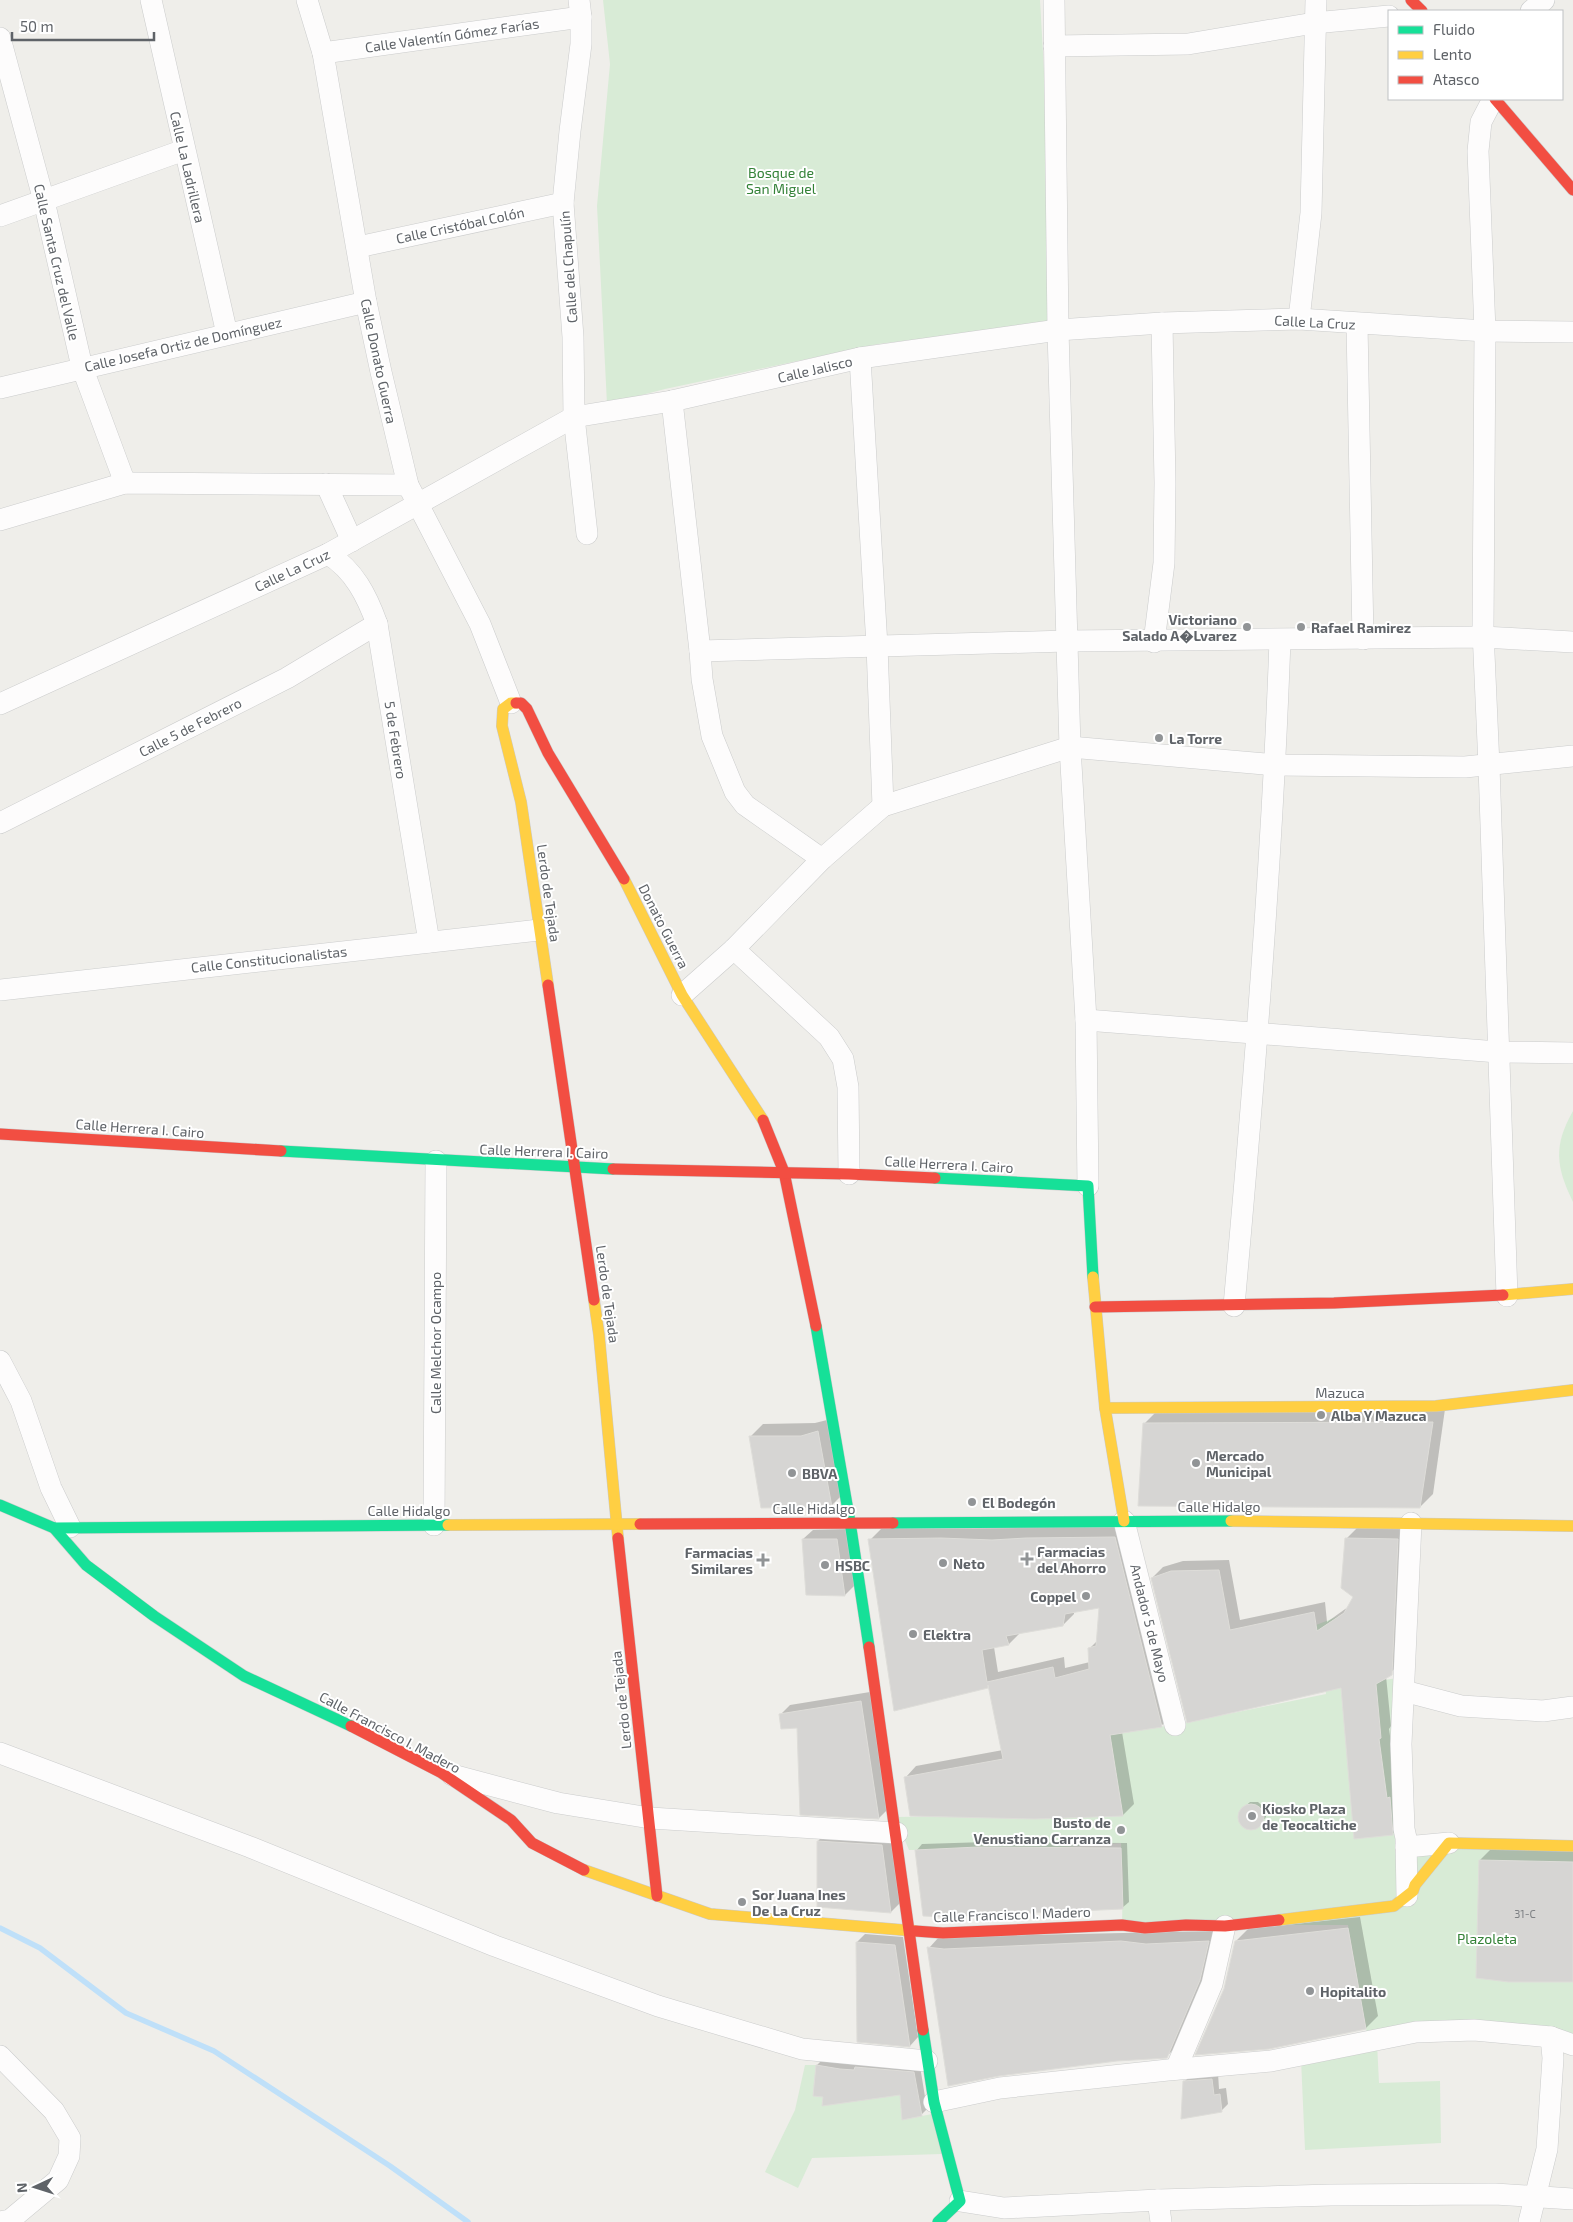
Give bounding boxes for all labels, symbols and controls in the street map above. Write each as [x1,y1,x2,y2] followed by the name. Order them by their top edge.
[12,10,155,42] scale bar
[1388,10,1563,100] legend
[364,14,540,56] street label: Calle Valentín Gómez Farías
[20,17,54,35] text: 50 m
[1433,20,1475,38] text: Fluido
[1433,45,1472,63] text: Lento
[1433,70,1479,88] text: Atasco
[167,110,209,224] street label: Calle La Ladrillera
[746,164,817,197] park label: Bosque de San Miguel
[31,182,83,342] street label: Calle Santa Cruz del Valle
[394,203,526,247] street label: Calle Cristóbal Colón
[556,210,580,324] street label: Calle del Chapulín
[357,297,401,425] street label: Calle Donato Guerra
[1274,311,1356,333] street label: Calle La Cruz
[83,313,283,375] street label: Calle Josefa Ortiz de Domínguez
[776,352,854,386] street label: Calle Jalisco
[252,545,332,595] street label: Calle La Cruz
[1122,611,1237,644] place label: Victoriano Salado A�Lvarez
[1311,619,1411,636] place label: Rafael Ramirez
[1241,621,1253,633] marker: Victoriano Salado A�Lvarez
[1295,621,1307,633] marker: Rafael Ramirez
[136,694,244,760] street label: Calle 5 de Febrero
[381,700,411,780] street label: 5 de Febrero
[1169,730,1222,747] place label: La Torre
[1153,732,1165,744] marker: La Torre
[534,843,564,943] street label: Lerdo de Tejada
[635,881,693,971] street label: Donato Guerra
[190,942,348,976] street label: Calle Constitucionalistas
[75,1115,205,1141] street label: Calle Herrera I. Cairo
[479,1140,609,1162] street label: Calle Herrera I. Cairo
[884,1152,1014,1176] street label: Calle Herrera I. Cairo
[593,1244,623,1344] street label: Lerdo de Tejada
[427,1272,444,1414] street label: Calle Melchor Ocampo
[1315,1384,1365,1401] street label: Mazuca
[1331,1407,1426,1424] place label: Alba Y Mazuca
[1315,1409,1327,1421] marker: Alba Y Mazuca
[1206,1447,1272,1480] place label: Mercado Municipal
[1190,1457,1202,1469] marker: Mercado Municipal
[802,1465,838,1482] place label: BBVA
[786,1467,798,1479] marker: BBVA
[982,1494,1056,1511] place label: El Bodegón
[966,1496,978,1508] marker: El Bodegón
[1177,1498,1261,1515] street label: Calle Hidalgo
[772,1500,856,1517] street label: Calle Hidalgo
[367,1502,451,1519] street label: Calle Hidalgo
[1037,1543,1106,1576] place label: Farmacias del Ahorro
[685,1544,753,1577] place label: Farmacias Similares
[1021,1553,1033,1565] marker: Farmacias del Ahorro
[757,1554,769,1566] marker: Farmacias Similares
[953,1555,985,1572] place label: Neto
[835,1557,870,1574] place label: HSBC
[937,1557,949,1569] marker: Neto
[819,1559,831,1571] marker: HSBC
[1127,1562,1173,1684] street label: Andador 5 de Mayo
[1030,1588,1076,1605] place label: Coppel
[1080,1590,1092,1602] marker: Coppel
[923,1626,971,1643] place label: Elektra
[907,1628,919,1640] marker: Elektra
[607,1650,635,1750] street label: Lerdo de Tejada
[316,1688,464,1776] street label: Calle Francisco I. Madero
[1262,1800,1357,1833] place label: Kiosko Plaza de Teocaltiche
[1246,1810,1258,1822] marker: Kiosko Plaza de Teocaltiche
[973,1814,1111,1847] place label: Busto de Venustiano Carranza
[1115,1824,1127,1836] marker: Busto de Venustiano Carranza
[752,1886,846,1919] place label: Sor Juana Ines De La Cruz
[736,1896,748,1908] marker: Sor Juana Ines De La Cruz
[933,1903,1091,1925] street label: Calle Francisco I. Madero
[1514,1907,1536,1920] house number: 31-C
[1457,1930,1517,1947] park label: Plazoleta
[1320,1983,1386,2000] place label: Hopitalito
[1304,1985,1316,1997] marker: Hopitalito
[10,2162,60,2212] north arrow
[13,2182,30,2194] text: N

